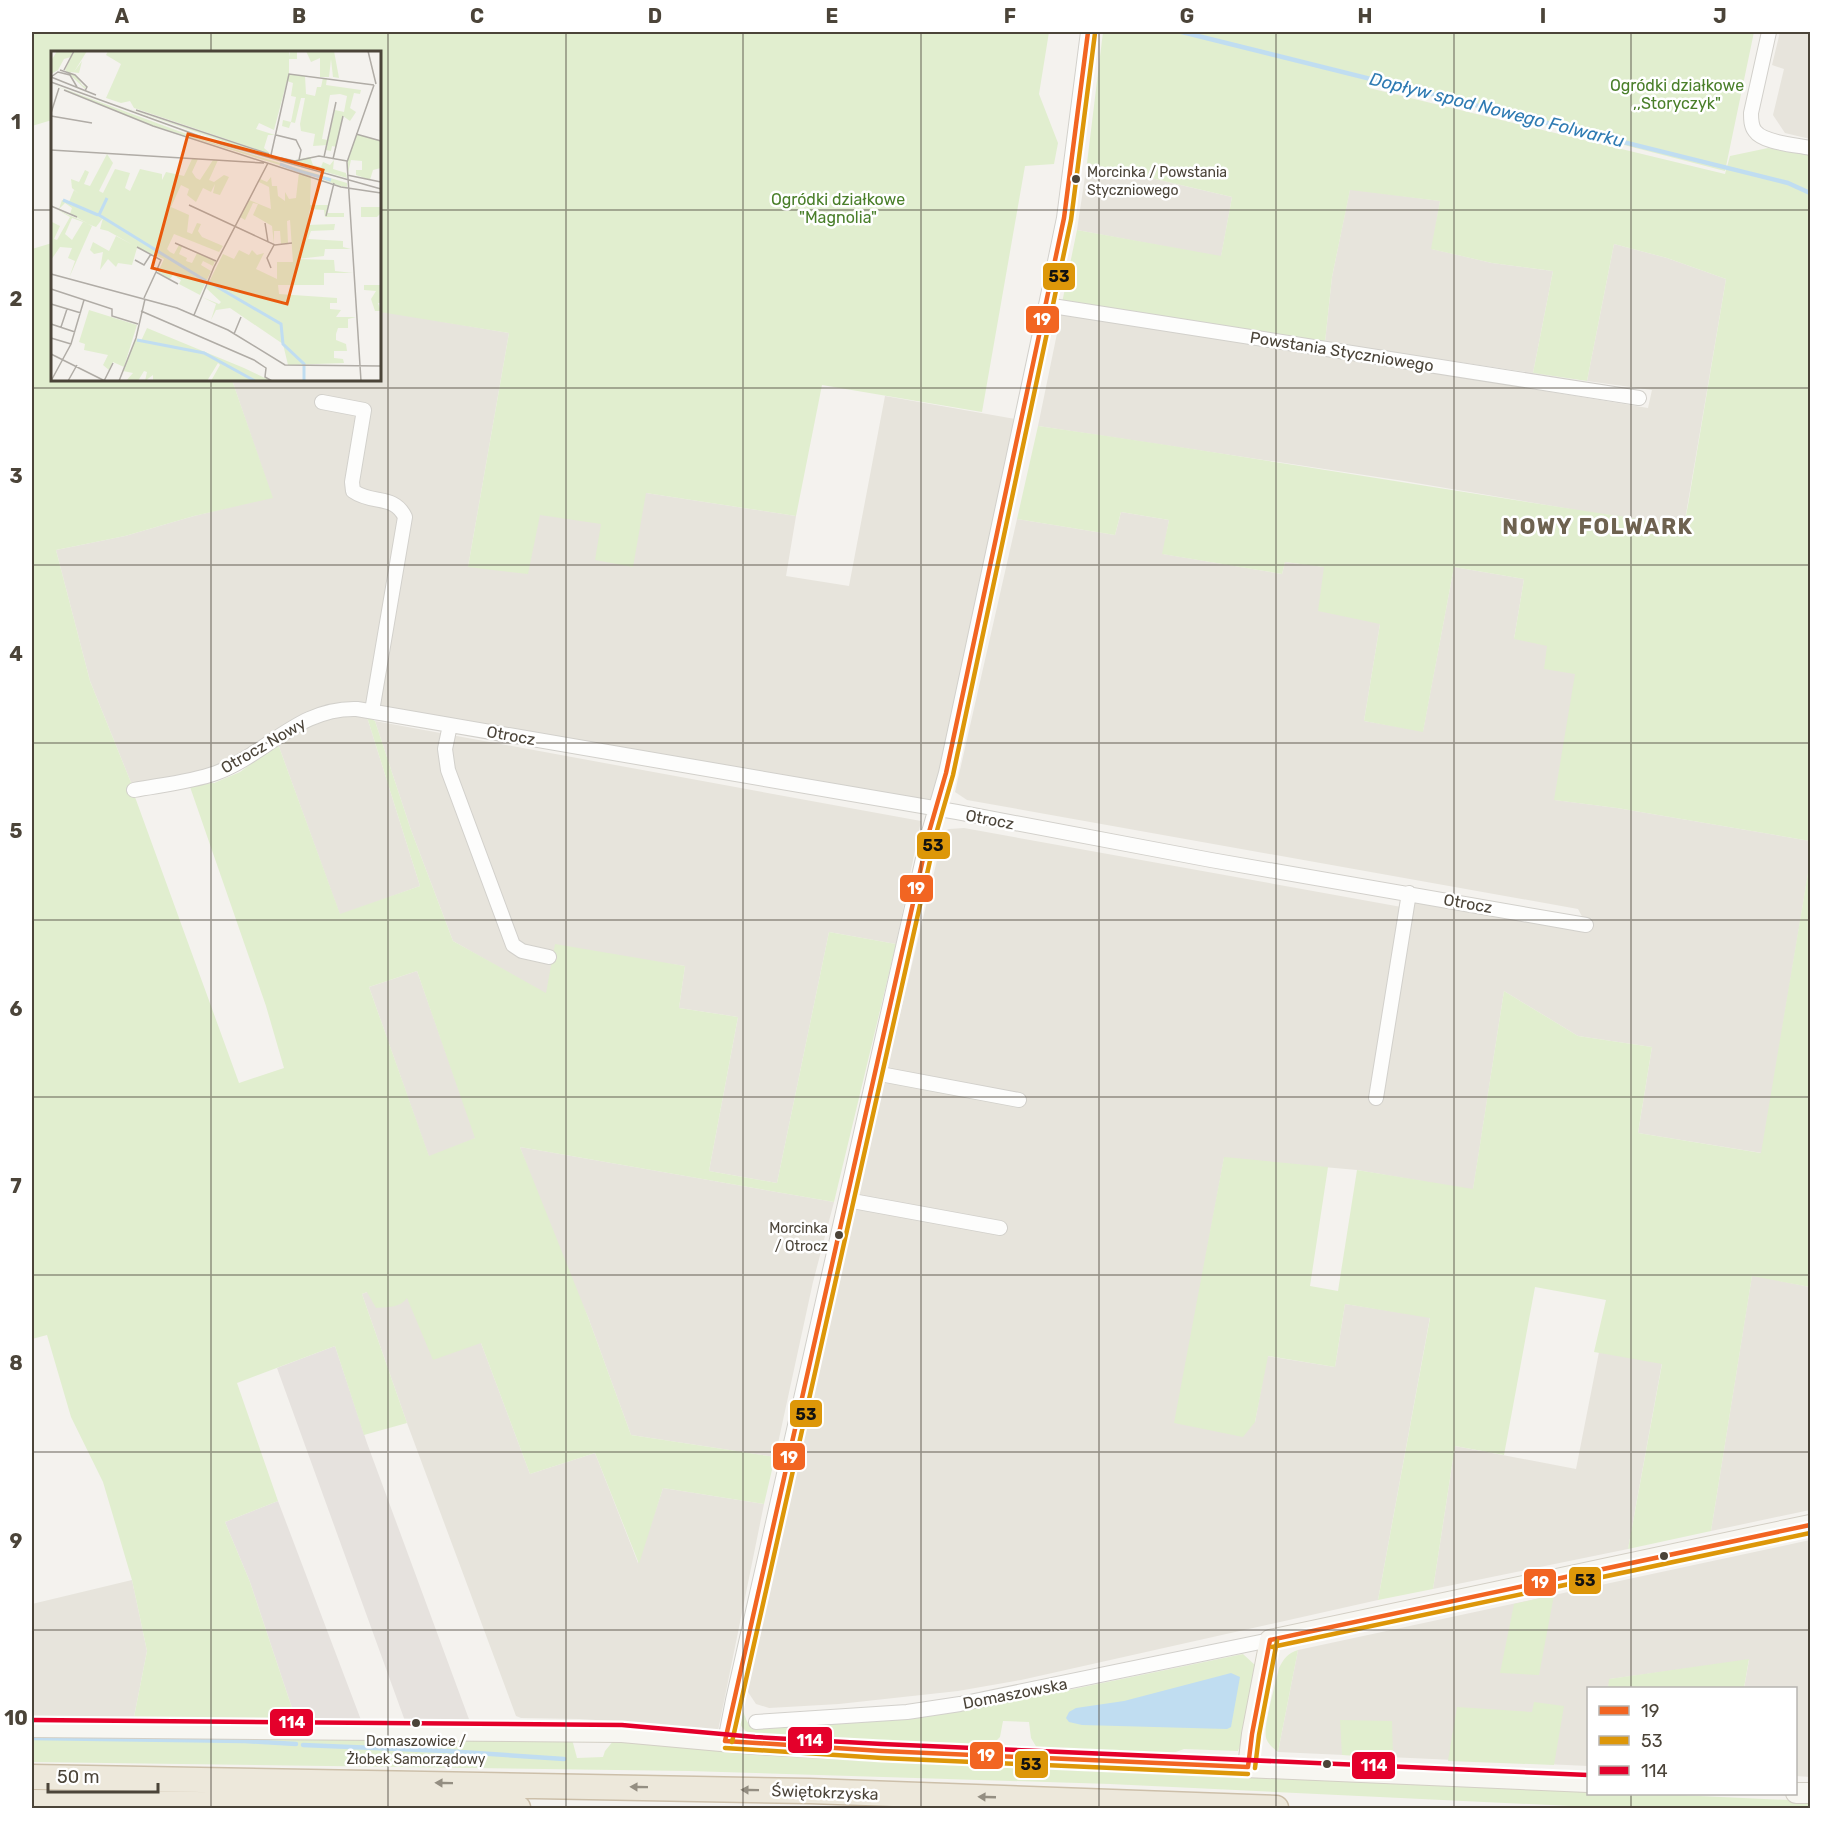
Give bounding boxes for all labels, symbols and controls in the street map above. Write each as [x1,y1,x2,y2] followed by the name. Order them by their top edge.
[115,4,130,28] text: A
[292,4,306,28] text: B
[470,4,484,28] text: C
[648,4,662,28] text: D
[826,4,838,28] text: E
[1004,4,1016,28] text: F
[1180,4,1194,28] text: G
[1358,4,1372,28] text: H
[1540,4,1546,28] text: I
[1713,4,1727,28] text: J
[51,51,381,381] inset map
[1367,68,1627,152] water label: Dopływ spod Nowego Folwarku
[1610,76,1744,113] park label: Ogródki działkowe ,,Storyczyk"
[11,110,21,134] text: 1
[1087,164,1227,199] place label: Morcinka / Powstania Styczniowego
[1070,173,1082,185] marker: Morcinka / Powstania Styczniowego
[771,190,905,227] park label: Ogródki działkowe "Magnolia"
[1042,262,1076,291] line badge: 53
[1049,267,1069,286] text: 53
[10,287,23,311] text: 2
[1025,305,1060,334] line badge: 19
[1033,310,1051,329] text: 19
[1249,328,1435,375] street label: Powstania Styczniowego
[9,464,23,488] text: 3
[1502,513,1694,540] district label: NOWY FOLWARK
[9,642,23,666] text: 4
[217,713,309,777] street label: Otrocz Nowy
[485,722,537,749] street label: Otrocz
[964,805,1016,834] street label: Otrocz
[10,819,23,843] text: 5
[916,831,951,860] line badge: 53
[923,836,943,855] text: 53
[899,874,934,903] line badge: 19
[907,879,925,898] text: 19
[1442,890,1494,917] street label: Otrocz
[9,997,23,1021] text: 6
[10,1174,22,1198] text: 7
[769,1220,828,1255] place label: Morcinka / Otrocz
[833,1229,845,1241] marker: Morcinka / Otrocz
[9,1351,23,1375] text: 8
[789,1399,823,1428] line badge: 53
[796,1405,816,1424] text: 53
[772,1442,806,1471] line badge: 19
[780,1448,798,1467] text: 19
[10,1529,23,1553] text: 9
[1658,1550,1670,1562] unlabelled marker
[1568,1566,1602,1595] line badge: 53
[1523,1568,1557,1597] line badge: 19
[1575,1571,1595,1590] text: 53
[1531,1573,1549,1592] text: 19
[961,1674,1069,1713] street label: Domaszowska
[1587,1687,1797,1795] legend
[1641,1700,1659,1722] text: 19
[4,1706,28,1730] text: 10
[269,1708,314,1737] line badge: 114
[279,1713,305,1732] text: 114
[410,1717,422,1729] marker: Domaszowice / Żłobek Samorządowy
[787,1726,833,1754] line badge: 114
[1641,1730,1663,1752] text: 53
[797,1731,823,1750] text: 114
[346,1733,486,1768] place label: Domaszowice / Żłobek Samorządowy
[969,1741,1004,1770] line badge: 19
[977,1746,995,1765] text: 19
[1014,1750,1049,1779] line badge: 53
[1351,1751,1396,1780] line badge: 114
[1021,1755,1041,1774] text: 53
[48,1756,158,1794] scale bar
[1361,1756,1387,1775] text: 114
[1321,1758,1333,1770] unlabelled marker
[1641,1760,1668,1782] text: 114
[57,1766,100,1788] text: 50 m
[434,1779,453,1788] one-way arrow
[771,1780,879,1805] street label: Świętokrzyska
[629,1783,648,1792] one-way arrow
[740,1785,759,1795] one-way arrow
[977,1792,996,1802] one-way arrow

